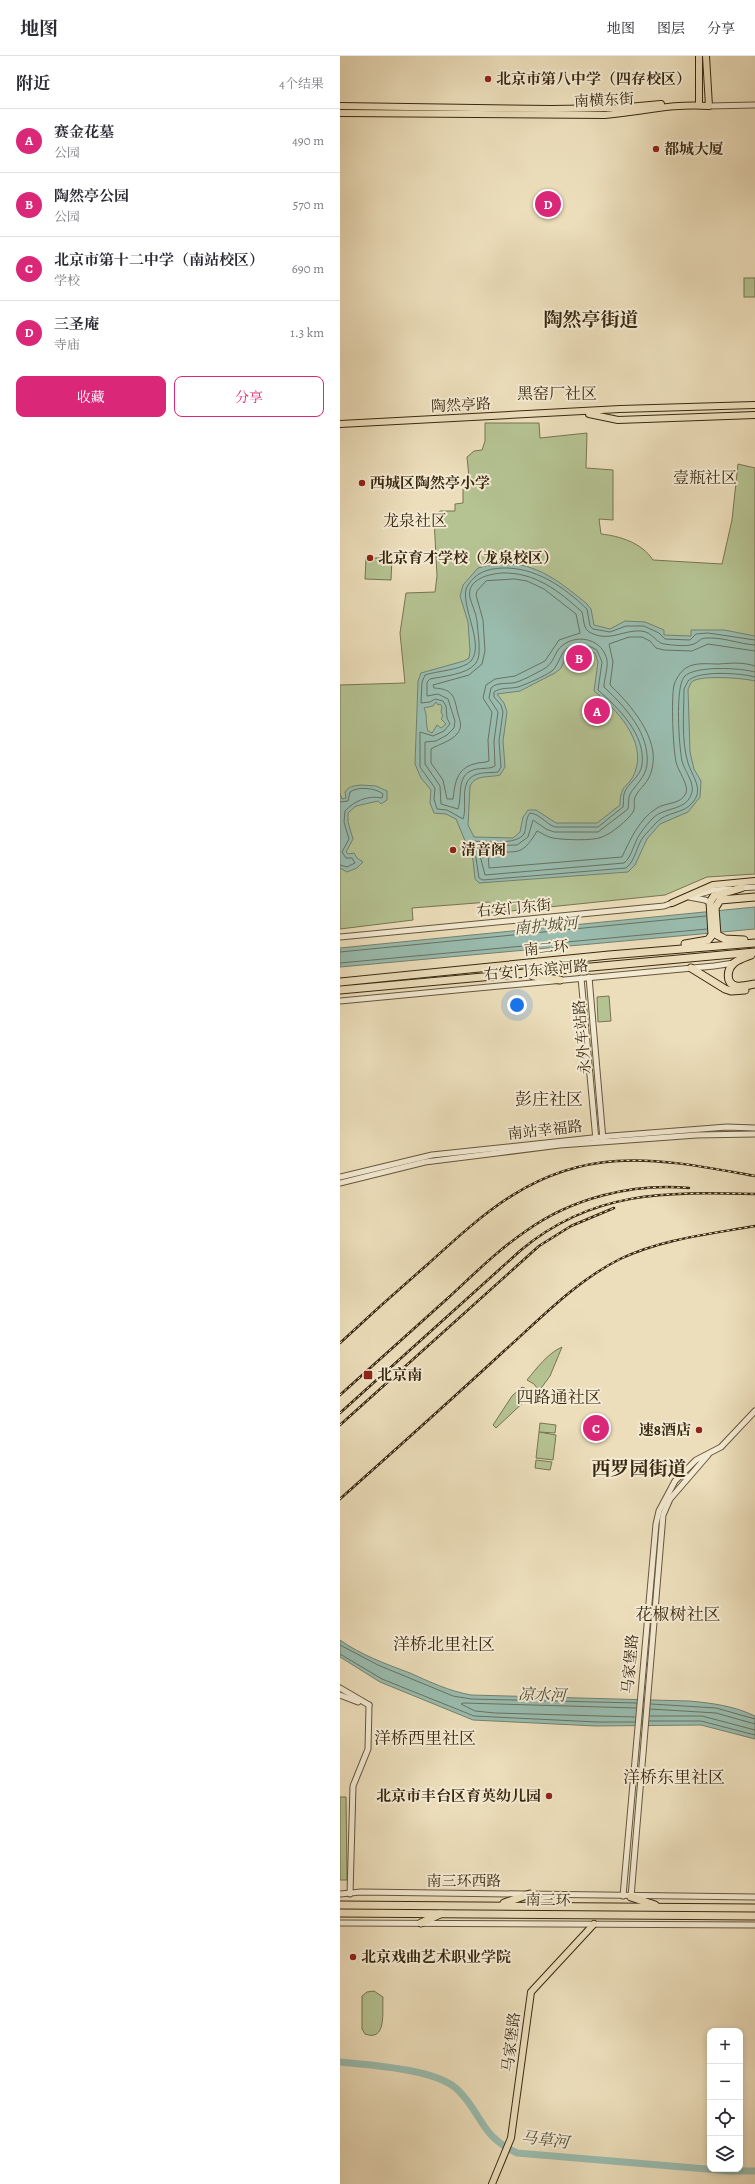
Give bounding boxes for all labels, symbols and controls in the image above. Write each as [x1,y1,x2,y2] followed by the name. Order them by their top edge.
[20,16,58,42] text: 地图
[607,19,635,38] text: 地图
[657,19,685,38] text: 图层
[707,19,735,38] text: 分享
[496,69,691,89] place label: 北京市第八中学（四存校区）
[16,72,50,95] text: 附近
[483,74,493,84] marker: 北京市第八中学（四存校区）
[279,75,324,92] text: 4个结果
[574,88,634,112] street label: 南横东街
[54,122,114,142] text: 赛金花墓
[25,132,33,149] text: A
[292,132,324,149] text: 490 m
[664,139,724,159] place label: 都城大厦
[54,144,80,161] text: 公园
[651,144,661,154] marker: 都城大厦
[54,186,129,206] text: 陶然亭公园
[535,189,561,219] pin: D
[25,196,33,213] text: B
[293,196,324,213] text: 570 m
[54,208,80,225] text: 公园
[54,250,264,270] text: 北京市第十二中学（南站校区）
[25,260,33,277] text: C
[292,260,324,277] text: 690 m
[54,272,80,289] text: 学校
[543,307,639,333] district label: 陶然亭街道
[54,314,99,334] text: 三圣庵
[24,324,34,341] text: D
[290,324,324,341] text: 1.3 km
[54,336,80,353] text: 寺庙
[16,376,166,417] button: 收藏
[174,376,324,417] button: 分享
[517,383,597,405] district label: 黑窑厂社区
[431,393,491,417] street label: 陶然亭路
[673,467,737,489] district label: 壹瓶社区
[370,473,490,493] place label: 西城区陶然亭小学
[357,478,367,488] marker: 西城区陶然亭小学
[383,510,447,532] district label: 龙泉社区
[378,548,558,568] place label: 北京育才学校（龙泉校区）
[365,553,375,563] marker: 北京育才学校（龙泉校区）
[566,643,592,673] pin: B
[584,696,610,726] pin: A
[461,840,506,860] place label: 清音阁
[448,845,458,855] marker: 清音阁
[476,895,552,921] street label: 右安门东街
[513,912,582,940] water label: 南护城河
[523,936,569,960] street label: 南二环
[483,955,589,985] street label: 右安门东滨河路
[507,995,527,1015] your location
[569,999,595,1075] street label: 永外车站路
[515,1088,583,1111] district label: 彭庄社区
[507,1116,583,1144] street label: 南站幸福路
[377,1365,422,1385] place label: 北京南
[362,1369,374,1381] marker: 北京南
[517,1386,602,1409] district label: 四路通社区
[583,1413,609,1443] pin: C
[639,1420,691,1440] place label: 速8酒店
[694,1425,704,1435] marker: 速8酒店
[591,1456,687,1482] district label: 西罗园街道
[636,1603,721,1626] district label: 花椒树社区
[393,1633,495,1656] district label: 洋桥北里社区
[617,1633,643,1695] street label: 马家堡路
[518,1683,569,1707] water label: 凉水河
[374,1727,476,1750] district label: 洋桥西里社区
[623,1766,725,1789] district label: 洋桥东里社区
[376,1786,541,1806] place label: 北京市丰台区育英幼儿园
[544,1791,554,1801] marker: 北京市丰台区育英幼儿园
[426,1871,502,1891] street label: 南三环西路
[525,1890,571,1910] street label: 南三环
[361,1947,511,1967] place label: 北京戏曲艺术职业学院
[348,1952,358,1962] marker: 北京戏曲艺术职业学院
[497,2011,525,2073] street label: 马家堡路
[707,2028,743,2172] map controls
[707,2028,743,2064] button: +
[707,2064,743,2100] button: −
[707,2100,743,2136] button: locate
[520,2126,573,2154] water label: 马草河
[707,2136,743,2172] button: layers

